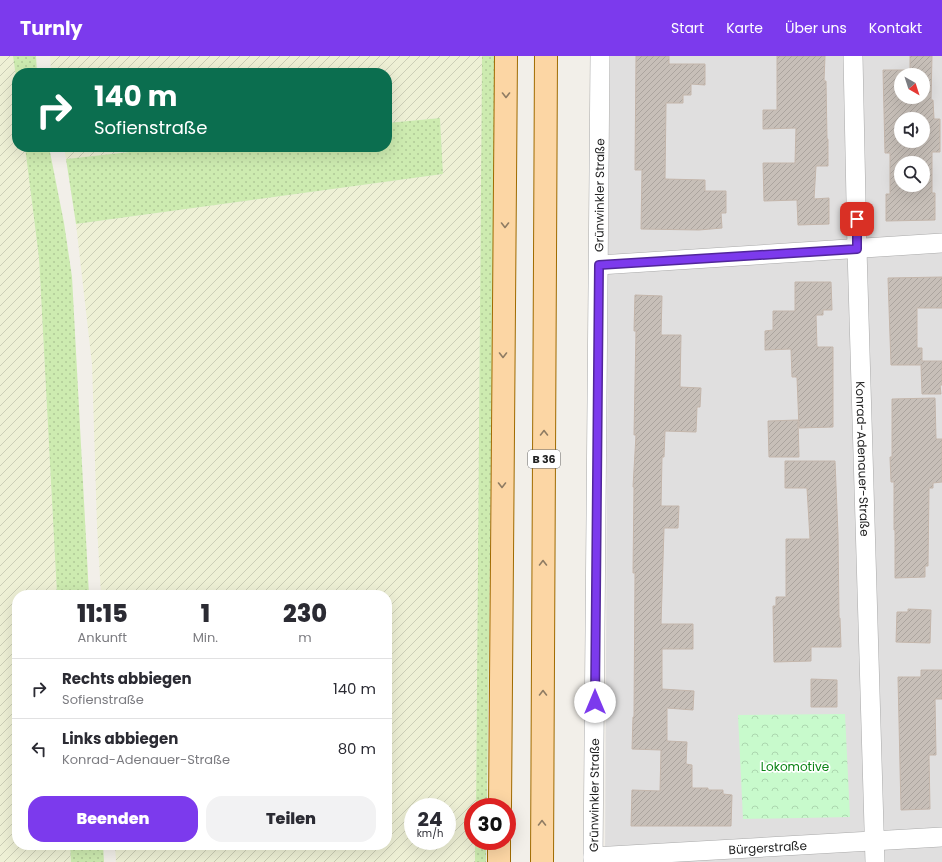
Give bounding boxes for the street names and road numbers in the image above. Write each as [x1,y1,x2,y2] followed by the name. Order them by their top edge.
[590,138,608,252] street label: Grünwinkler Straße
[852,381,874,537] street label: Konrad-Adenauer-Straße
[528,450,560,468] road number: B 36
[585,738,603,852] street label: Grünwinkler Straße
[728,836,807,858] street label: Bürgerstraße

